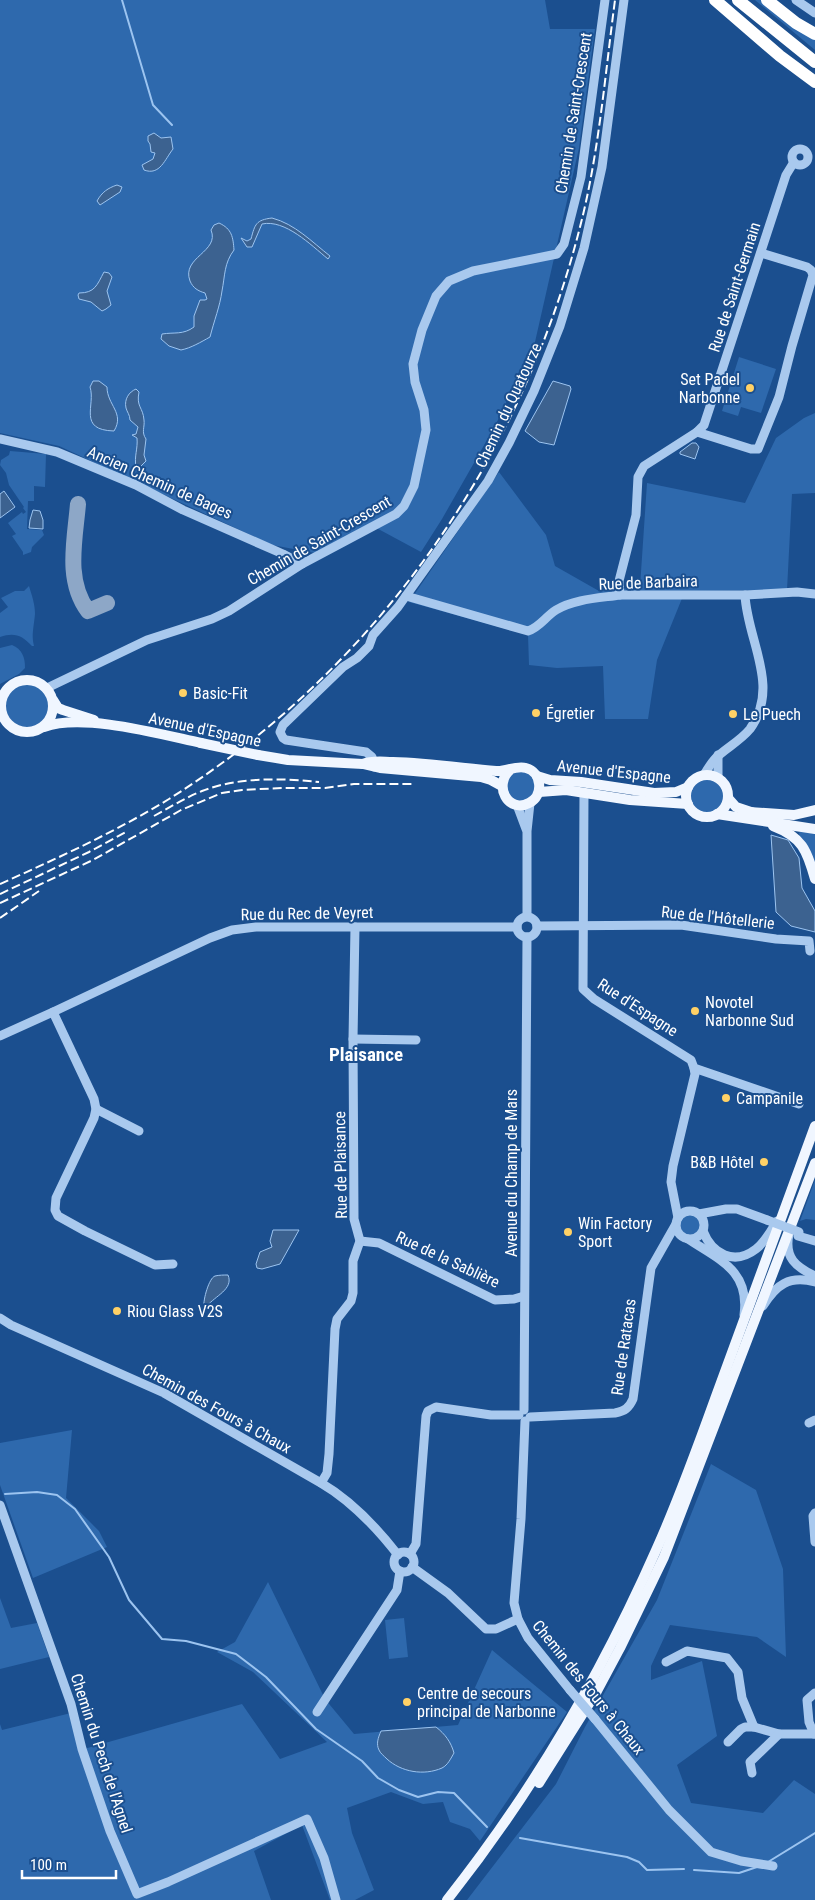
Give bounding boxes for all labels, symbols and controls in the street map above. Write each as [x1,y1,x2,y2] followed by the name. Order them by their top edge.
[551,31,596,195] street label: Chemin de Saint-Crescent
[704,220,764,355] street label: Rue de Saint-Germain
[471,340,546,471] street label: Chemin du Quatourze
[679,370,740,407] place label: Set Padel Narbonne
[744,382,756,394] marker: Set Padel Narbonne
[84,442,235,523] street label: Ancien Chemin de Bages
[244,491,395,589] street label: Chemin de Saint-Crescent
[598,571,698,594] street label: Rue de Barbaira
[193,684,248,703] place label: Basic-Fit
[177,687,189,699] marker: Basic-Fit
[546,704,595,723] place label: Égretier
[743,705,801,724] place label: Le Puech
[530,707,542,719] marker: Égretier
[147,708,263,751] street label: Avenue d'Espagne
[727,708,739,720] marker: Le Puech
[556,756,672,787] street label: Avenue d'Espagne
[660,902,776,933] street label: Rue de l'Hôtellerie
[241,903,374,924] street label: Rue du Rec de Veyret
[594,974,682,1040] street label: Rue d'Espagne
[705,993,794,1030] place label: Novotel Narbonne Sud
[689,1005,701,1017] marker: Novotel Narbonne Sud
[329,1043,403,1066] district label: Plaisance
[502,1089,521,1257] street label: Avenue du Champ de Mars
[736,1089,803,1108] place label: Campanile
[720,1092,732,1104] marker: Campanile
[330,1111,351,1219] street label: Rue de Plaisance
[690,1153,754,1172] place label: B&B Hôtel
[758,1156,770,1168] marker: B&B Hôtel
[578,1214,652,1251] place label: Win Factory Sport
[562,1226,574,1238] marker: Win Factory Sport
[393,1227,503,1292] street label: Rue de la Sablière
[607,1298,640,1397] street label: Rue de Ratacas
[127,1302,223,1321] place label: Riou Glass V2S
[111,1305,123,1317] marker: Riou Glass V2S
[139,1360,295,1457] street label: Chemin des Fours à Chaux
[529,1616,649,1758] street label: Chemin des Fours à Chaux
[67,1671,136,1835] street label: Chemin du Pech de l'Agnel
[417,1684,556,1721] place label: Centre de secours principal de Narbonne
[401,1696,413,1708] marker: Centre de secours principal de Narbonne
[22,1848,116,1880] scale bar
[30,1856,67,1874] text: 100 m

